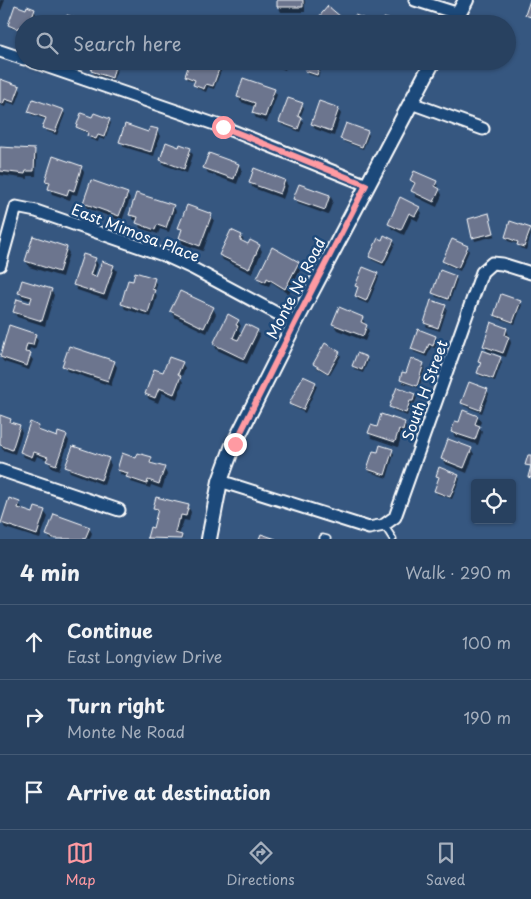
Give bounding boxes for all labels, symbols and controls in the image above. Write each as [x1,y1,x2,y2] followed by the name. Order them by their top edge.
[15,15,516,70] search box
[33,29,61,57] icon: search
[73,29,182,57] text: Search here
[212,116,235,139] route start
[69,197,203,267] street label: East Mimosa Place
[260,233,330,343] street label: Monte Ne Road
[395,336,453,444] street label: South H Street
[224,433,247,456] route end
[471,479,516,524] map controls
[471,479,516,524] button: locate
[20,556,80,588] text: 4 min
[405,560,511,584] text: Walk · 290 m
[67,616,153,644] text: Continue
[20,628,48,656] icon: ahead
[462,630,511,654] text: 100 m
[67,644,222,668] text: East Longview Drive
[67,691,165,719] text: Turn right
[20,703,48,731] icon: right
[463,705,511,729] text: 190 m
[67,719,185,743] text: Monte Ne Road
[20,778,48,806] icon: arrive
[67,778,271,806] text: Arrive at destination
[66,839,95,890] tab: Map
[227,839,295,890] tab: Directions
[426,839,465,890] tab: Saved

